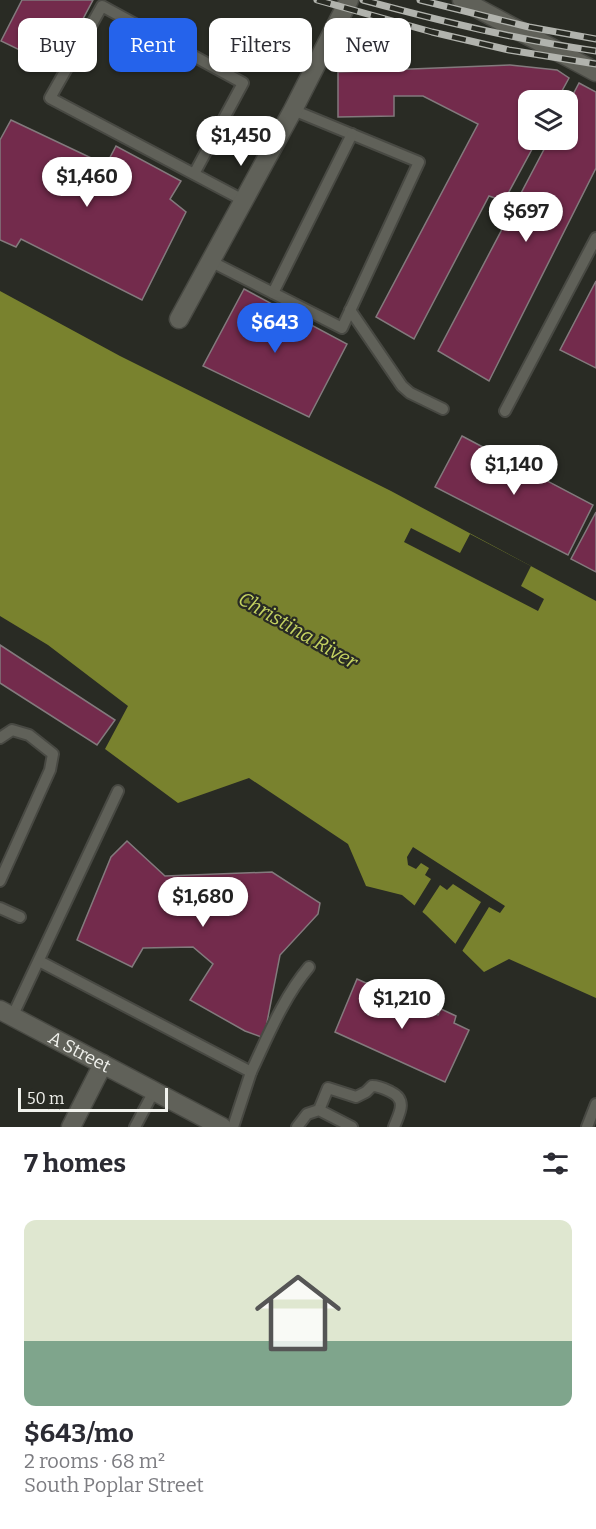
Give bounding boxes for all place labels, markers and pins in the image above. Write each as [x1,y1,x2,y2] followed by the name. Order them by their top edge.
[192,116,290,167] pin: $1,450
[38,157,136,208] pin: $1,460
[490,192,562,243] pin: $697
[239,303,311,354] pin: $643
[465,445,563,496] pin: $1,140
[154,877,252,928] pin: $1,680
[353,979,451,1030] pin: $1,210

